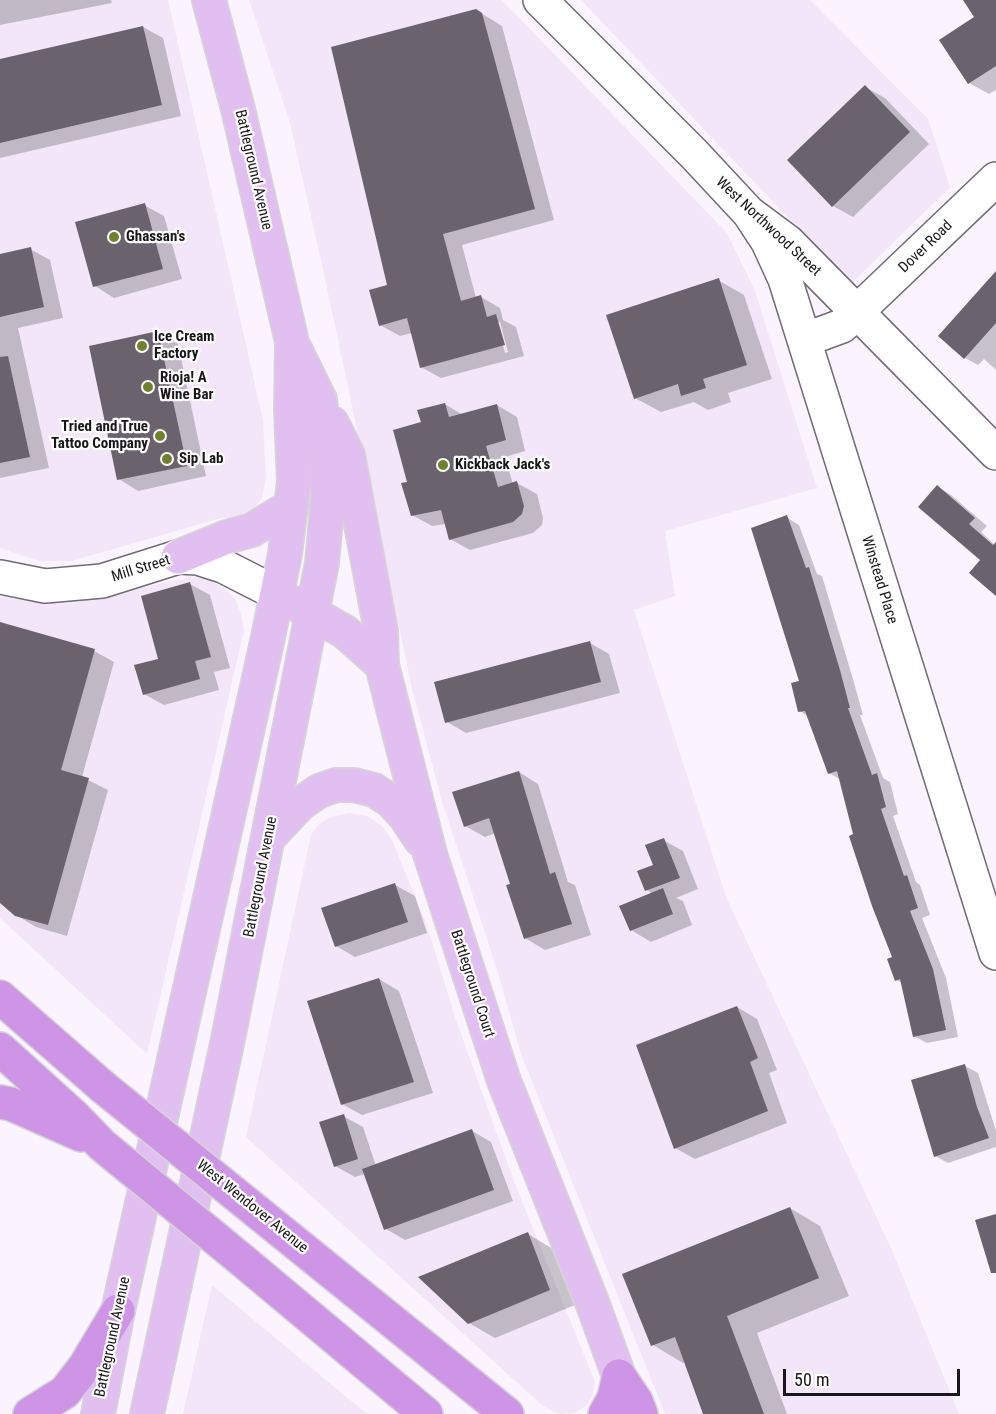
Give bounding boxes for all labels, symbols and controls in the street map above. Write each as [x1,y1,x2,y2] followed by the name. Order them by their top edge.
[230,108,276,232] street label: Battleground Avenue
[712,174,824,280] street label: West Northwood Street
[895,217,957,277] street label: Dover Road
[126,228,185,246] place label: Ghassan's
[107,230,121,244] marker: Ghassan's
[154,328,214,363] place label: Ice Cream Factory
[135,339,149,353] marker: Ice Cream Factory
[160,369,213,404] place label: Rioja! A Wine Bar
[141,380,155,394] marker: Rioja! A Wine Bar
[51,418,148,453] place label: Tried and True Tattoo Company
[153,429,167,443] marker: Tried and True Tattoo Company
[179,450,223,468] place label: Sip Lab
[160,452,174,466] marker: Sip Lab
[455,456,550,474] place label: Kickback Jack's
[436,458,450,472] marker: Kickback Jack's
[857,534,901,626] street label: Winstead Place
[110,552,172,586] street label: Mill Street
[240,815,282,939] street label: Battleground Avenue
[446,928,498,1040] street label: Battleground Court
[193,1157,311,1257] street label: West Wendover Avenue
[91,1275,135,1399] street label: Battleground Avenue
[786,1357,963,1395] scale bar
[794,1369,829,1390] text: 50 m

